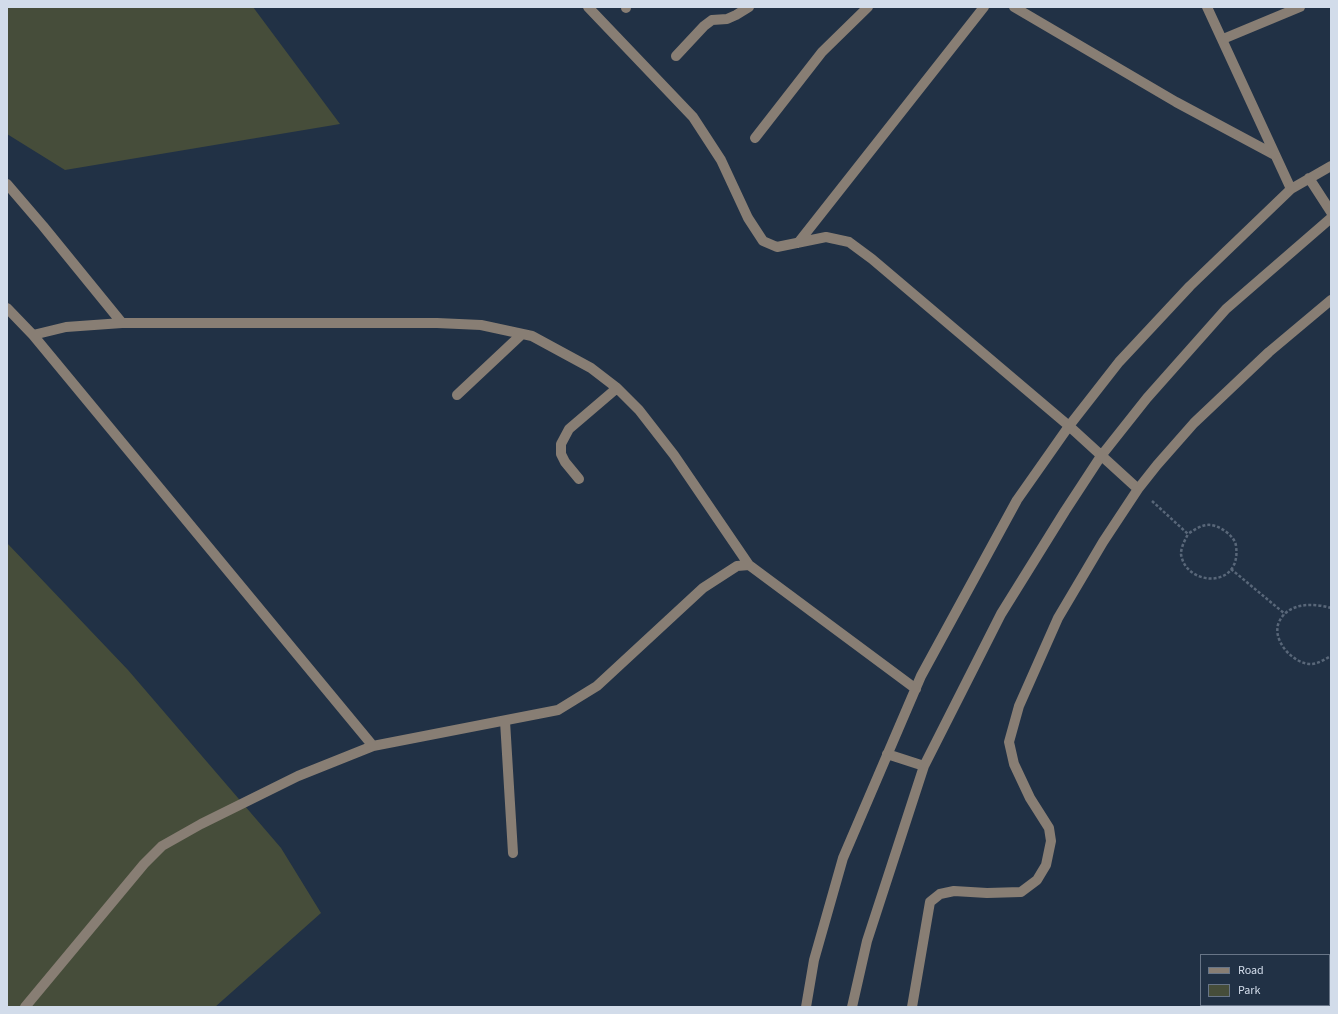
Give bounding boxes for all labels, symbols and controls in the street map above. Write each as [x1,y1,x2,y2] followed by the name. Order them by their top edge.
[1200,954,1330,1006] legend
[1238,962,1264,979] text: Road
[1238,982,1260,999] text: Park

